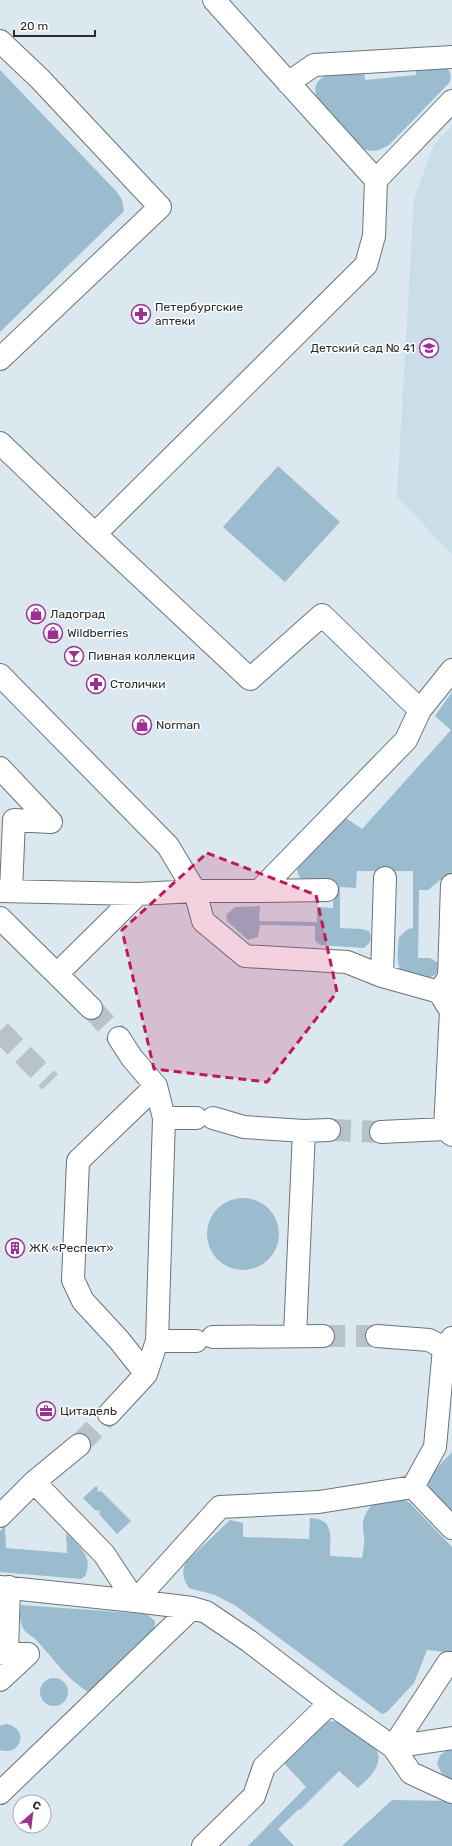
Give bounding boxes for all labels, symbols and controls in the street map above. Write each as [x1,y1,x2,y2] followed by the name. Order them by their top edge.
[14,12,95,38] scale bar
[20,19,48,33] text: 20 m
[155,300,243,328] place label: Петербургские аптеки
[130,303,152,325] pharmacy icon: Петербургские аптеки
[418,337,440,359] school or university icon: Детский сад № 41
[310,341,415,355] place label: Детский сад № 41
[25,603,47,625] shop icon: Ладоград
[50,607,105,621] place label: Ладоград
[42,622,64,644] shop icon: Wildberries
[67,626,128,640] place label: Wildberries
[63,645,85,667] bar icon: Пивная коллекция
[88,649,195,663] place label: Пивная коллекция
[85,673,107,695] pharmacy icon: Столички
[110,677,166,691] place label: Столички
[131,714,153,736] shop icon: Norman
[156,718,200,732] place label: Norman
[4,1237,26,1259] building icon: ЖК «Респект»
[29,1241,114,1255] place label: ЖК «Респект»
[35,1400,57,1422] office icon: ЦитаделЬ
[60,1404,117,1418] place label: ЦитаделЬ
[12,1794,52,1834] north arrow
[30,1798,43,1813] text: С

